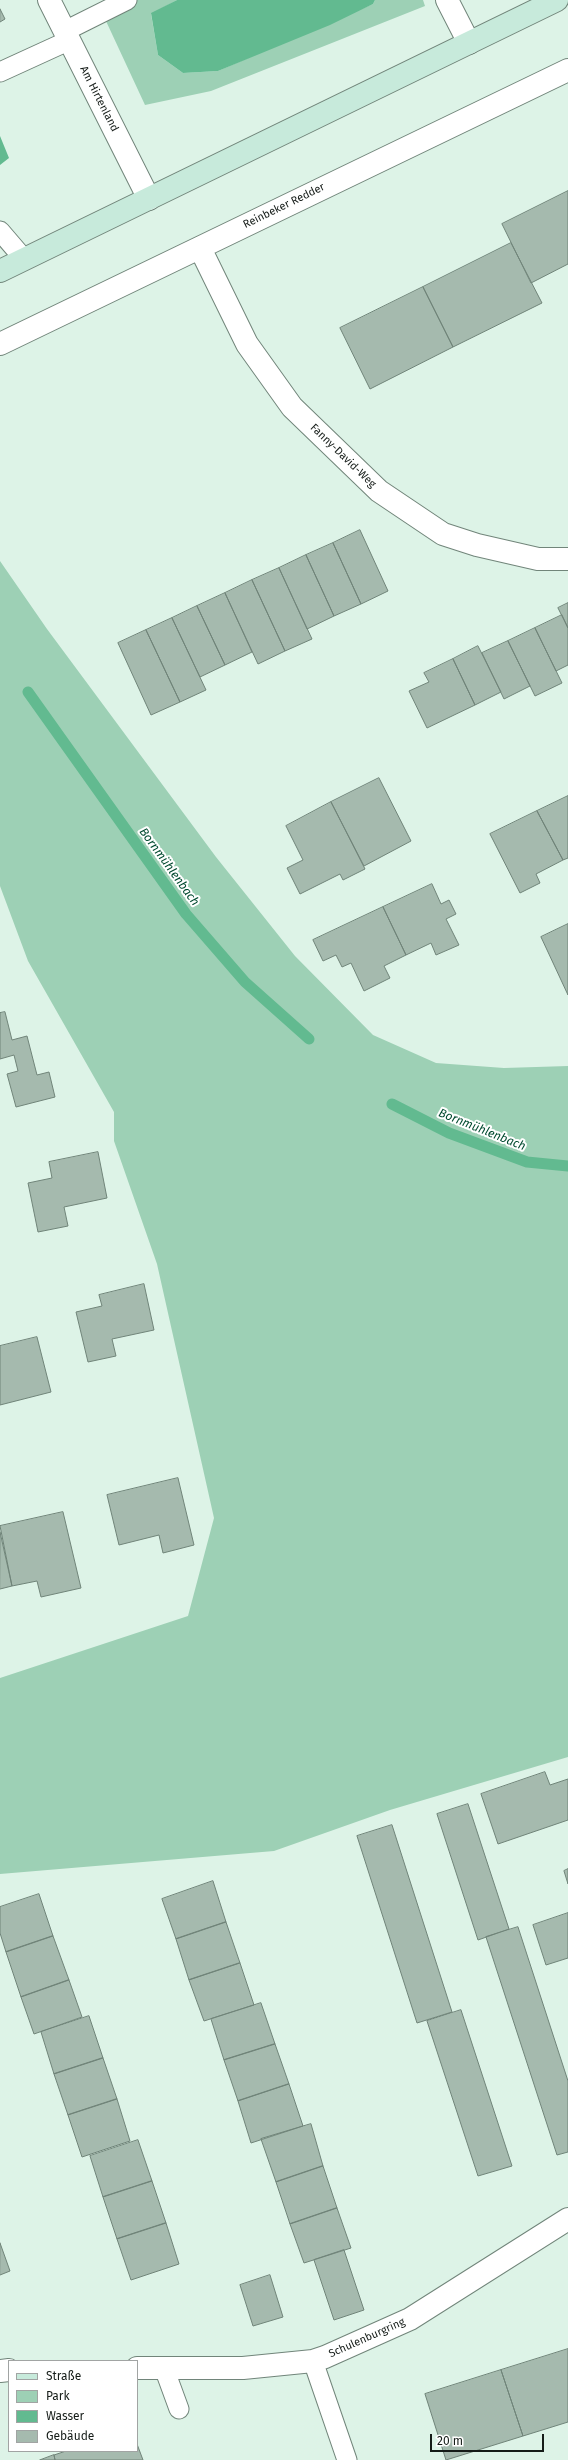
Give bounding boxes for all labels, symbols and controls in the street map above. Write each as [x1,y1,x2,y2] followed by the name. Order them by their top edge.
[77,64,121,134] street label: Am Hirtenland
[241,181,327,231] street label: Reinbeker Redder
[307,421,379,491] street label: Fanny-David-Weg
[136,825,202,909] water label: Bornmühlenbach
[436,1106,528,1154] water label: Bornmühlenbach
[327,2315,407,2361] street label: Schulenburgring
[8,2360,138,2452] legend
[46,2369,81,2383] text: Straße
[46,2389,70,2403] text: Park
[46,2409,84,2423] text: Wasser
[432,2426,546,2452] scale bar
[46,2429,94,2443] text: Gebäude
[437,2434,463,2448] text: 20 m

